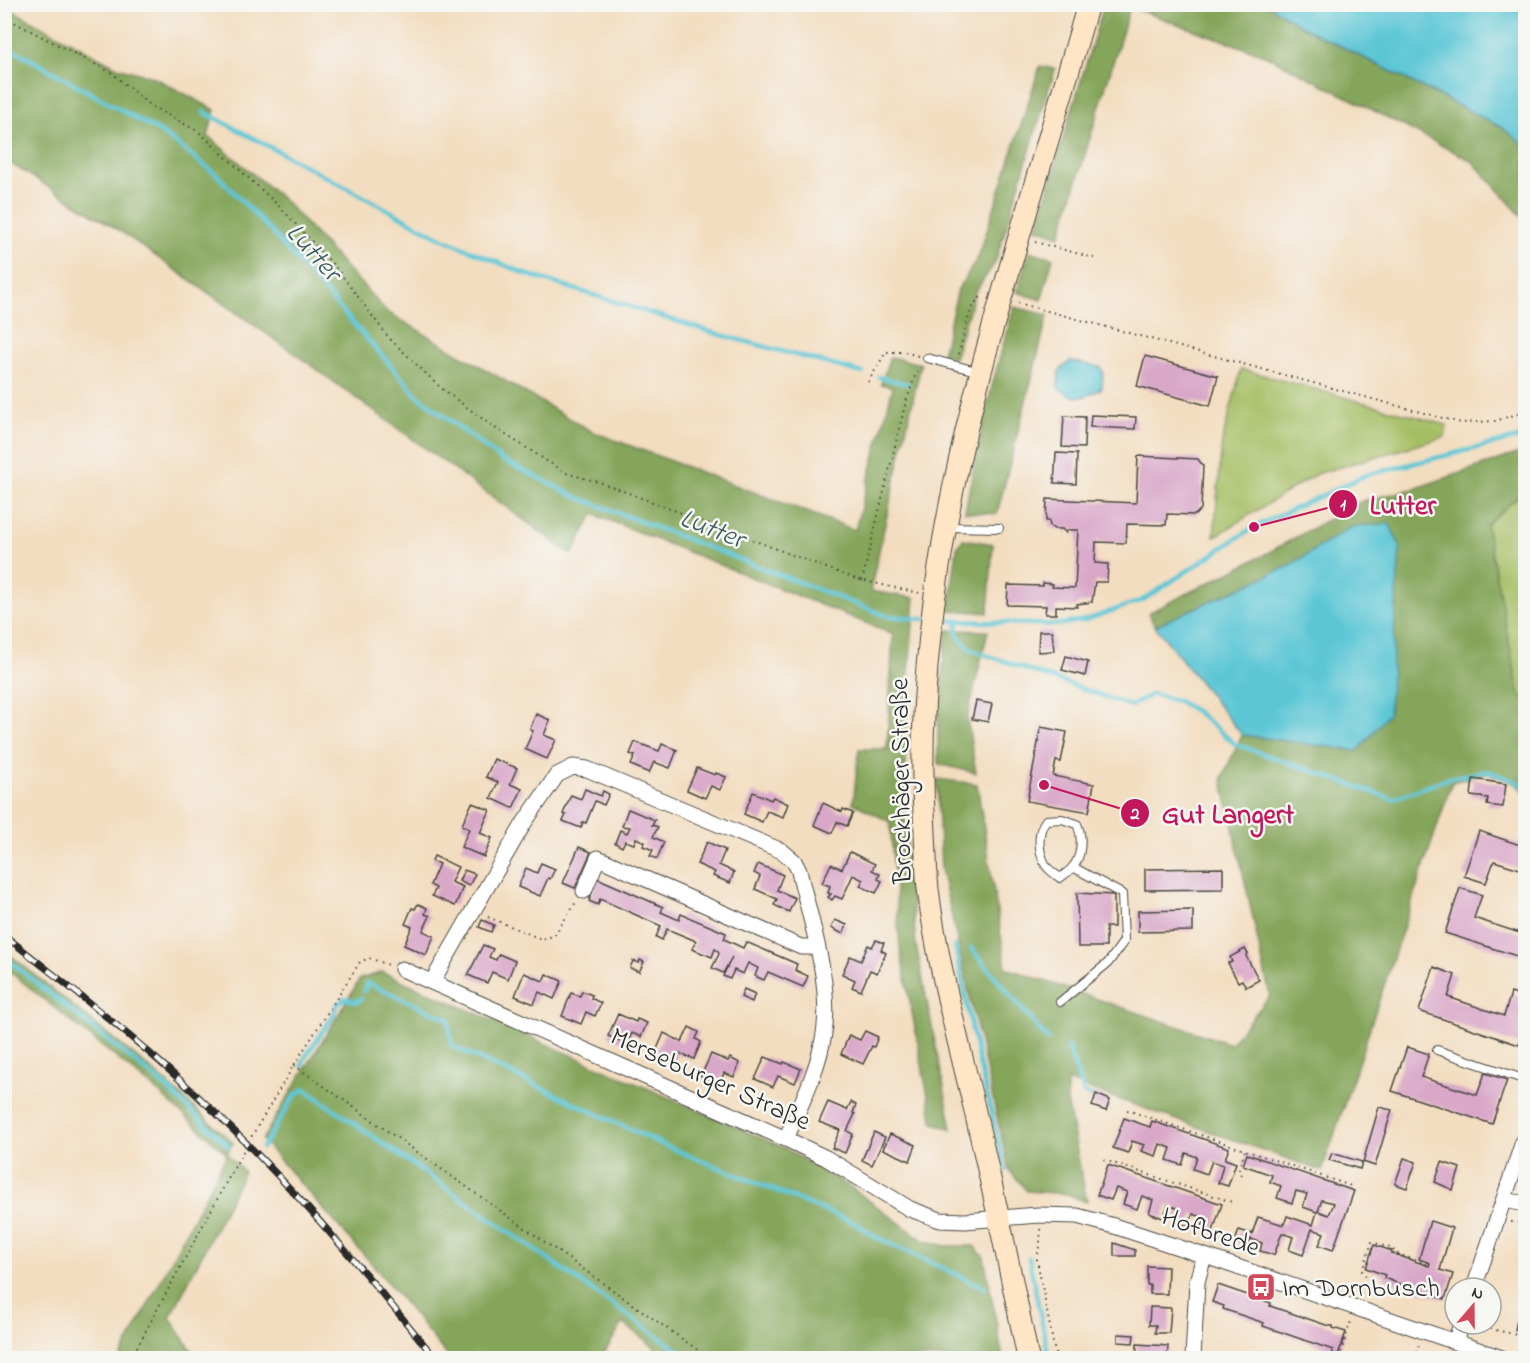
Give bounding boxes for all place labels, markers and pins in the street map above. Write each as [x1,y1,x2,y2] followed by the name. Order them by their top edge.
[1328,481,1448,527] callout: Lutter
[1120,790,1306,836] callout: Gut Langert
[1282,1270,1440,1309] place label: Im Dornbusch
[1245,1271,1277,1303] bus stop icon: Im Dornbusch

